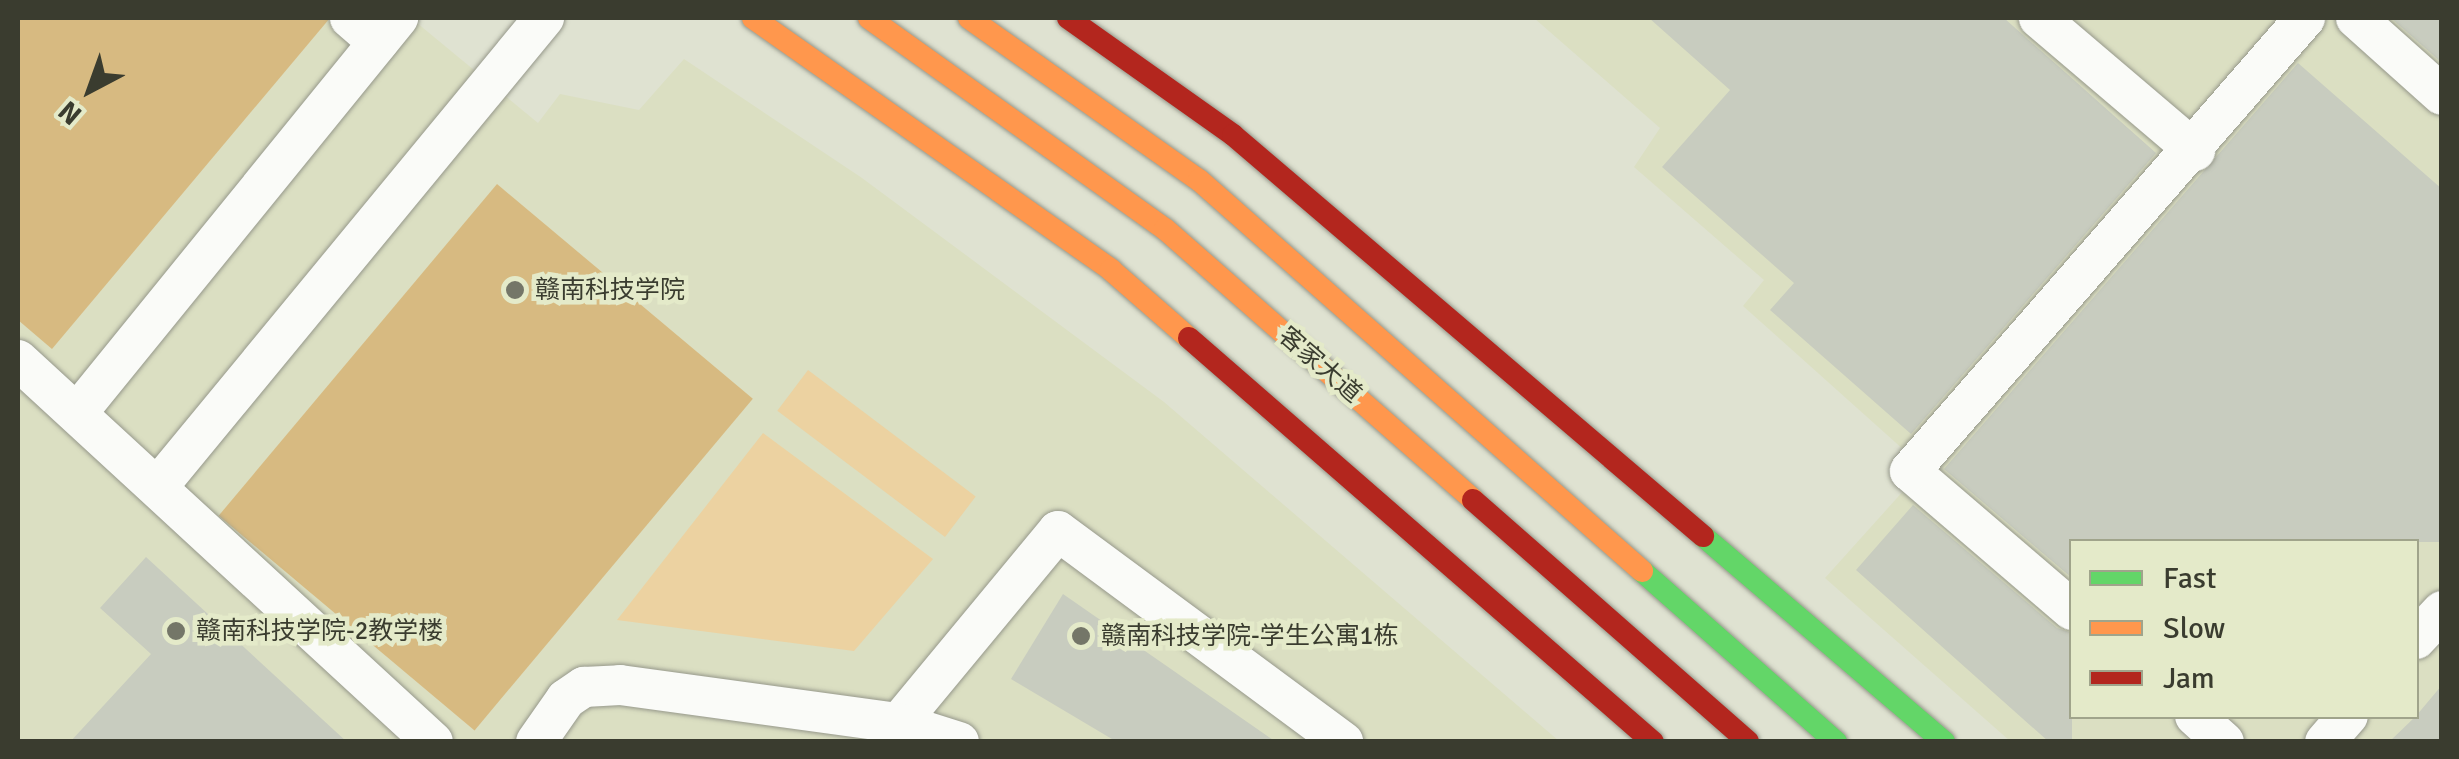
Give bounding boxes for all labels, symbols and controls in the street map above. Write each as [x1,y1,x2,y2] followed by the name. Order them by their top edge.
[40,40,140,140] north arrow
[52,93,89,132] text: N
[535,275,685,305] place label: 赣南科技学院
[504,279,526,301] marker: 赣南科技学院
[1272,321,1368,409] street label: 客家大道
[2069,539,2419,719] legend
[2163,560,2216,597] text: Fast
[2163,610,2225,647] text: Slow
[196,616,443,646] place label: 赣南科技学院-2教学楼
[165,620,187,642] marker: 赣南科技学院-2教学楼
[1101,621,1398,651] place label: 赣南科技学院-学生公寓1栋
[1070,625,1092,647] marker: 赣南科技学院-学生公寓1栋
[2163,660,2215,697] text: Jam

